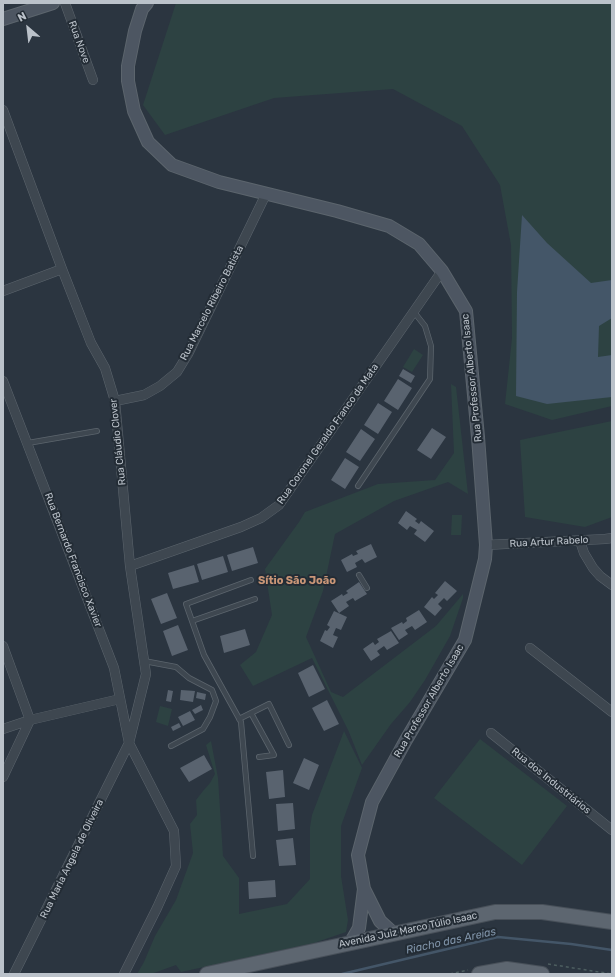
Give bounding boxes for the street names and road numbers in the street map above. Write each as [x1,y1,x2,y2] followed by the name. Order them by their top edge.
[66,19,92,65] street label: Rua Nove
[178,244,246,362] street label: Rua Marcelo Ribeiro Batista
[459,313,485,443] street label: Rua Professor Alberto Isaac
[275,361,381,507] street label: Rua Coronel Geraldo Franco da Mata
[107,398,129,486] street label: Rua Cláudio Clover
[42,491,104,629] street label: Rua Bernardo Francisco Xavier
[509,534,589,550] street label: Rua Artur Rabelo
[392,642,466,760] street label: Rua Professor Alberto Isaac
[509,745,593,817] street label: Rua dos Industriários
[38,797,106,921] street label: Rua Maria Angela de Oliveira
[338,909,478,951] street label: Avenida Juiz Marco Túlio Isaac

